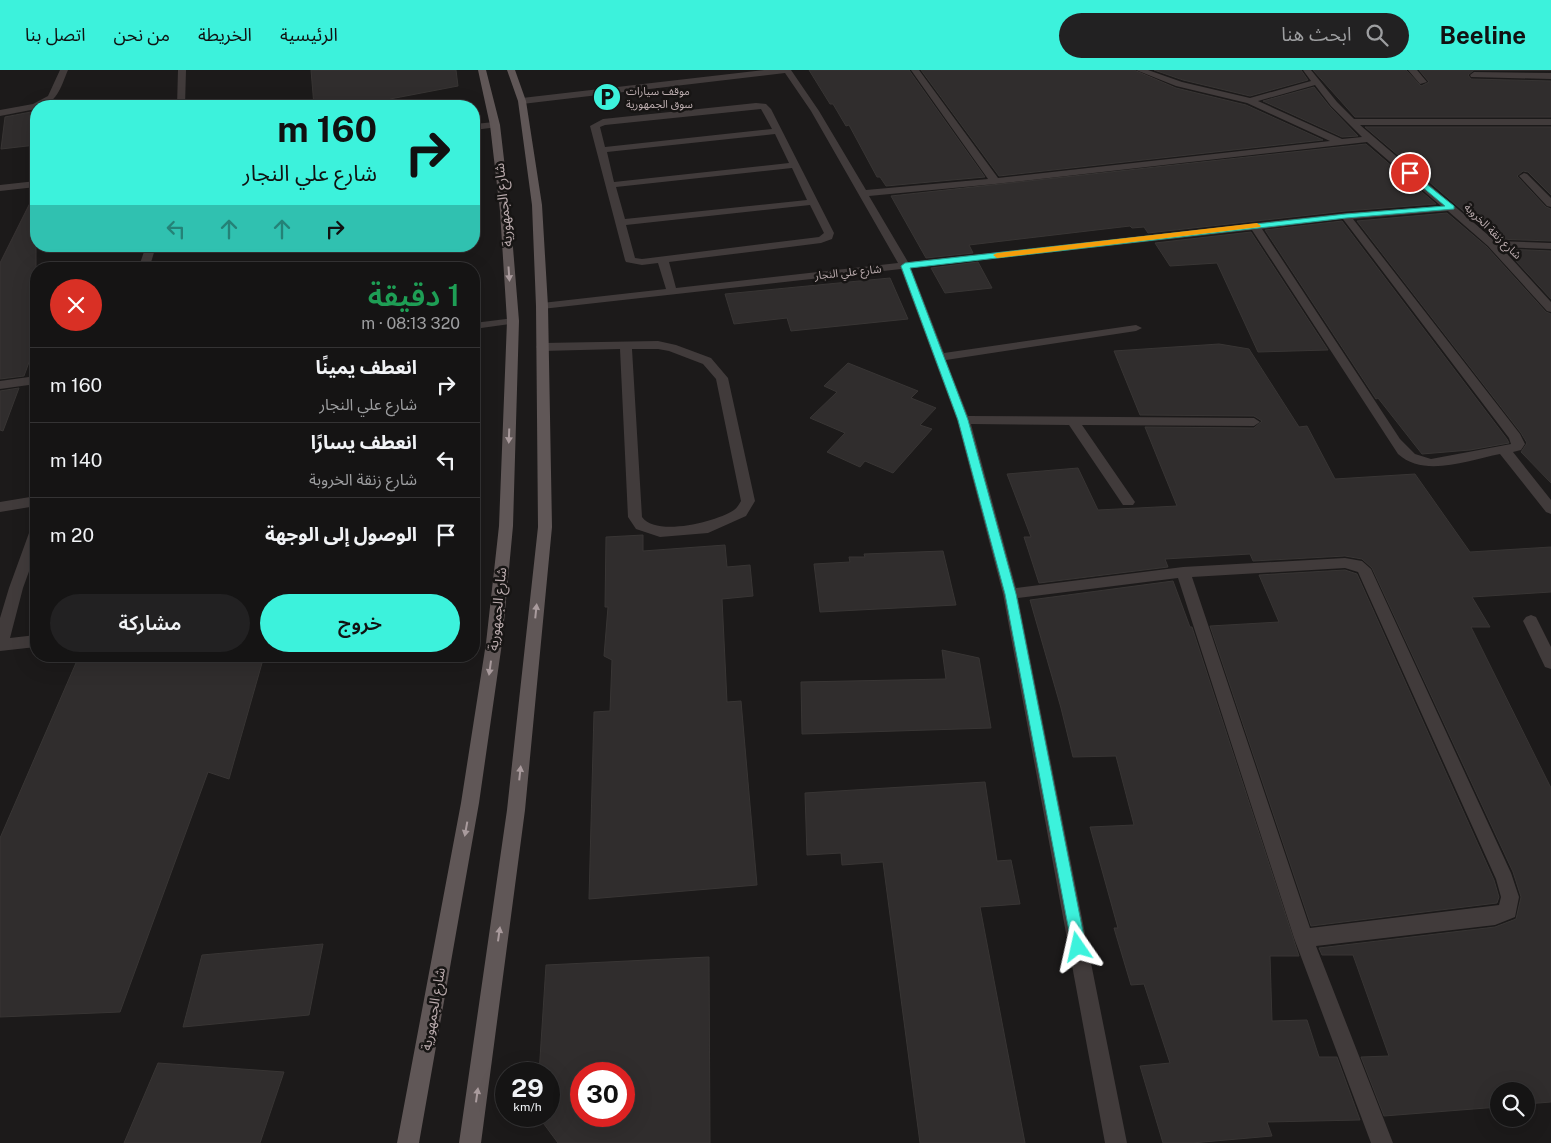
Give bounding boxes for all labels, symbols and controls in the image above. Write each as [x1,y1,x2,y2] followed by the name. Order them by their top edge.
[1059,13,1409,58] search box
[1363,21,1391,49] icon: search
[1439,21,1526,49] text: Beeline
[1281,23,1351,45] text: ابحث هنا
[25,24,86,45] text: اتصل بنا
[114,24,170,45] text: من نحن
[198,24,252,45] text: الخريطة
[280,24,338,45] text: الرئيسية
[592,82,622,112] parking icon: موقف سيارات سوق الجمهورية
[626,85,693,111] place label: موقف سيارات سوق الجمهورية
[277,109,377,150] text: 160 m
[395,120,460,185] icon: right
[1389,152,1431,194] pin
[1396,159,1424,187] icon: arrive
[243,160,377,186] text: شارع علي النجار
[491,162,518,248] street label: شارع الجمهورية
[1461,201,1524,263] street label: شارع زنقة الخروبة
[162,215,190,243] icon: left
[215,215,243,243] icon: ahead
[268,215,296,243] icon: ahead
[321,215,349,243] icon: right
[813,262,883,285] street label: شارع علي النجار
[506,266,514,282] one-way arrow
[368,277,460,313] text: 1 دقيقة
[50,279,102,331] button: close
[361,314,460,333] text: 320 m · 08:13
[316,356,417,378] text: انعطف يمينًا
[432,371,460,399] icon: right
[50,374,102,396] text: 160 m
[319,395,417,414] text: شارع علي النجار
[504,429,512,445] one-way arrow
[311,431,417,453] text: انعطف يسارًا
[432,446,460,474] icon: left
[50,449,102,471] text: 140 m
[309,470,417,489] text: شارع زنقة الخروبة
[432,521,460,549] icon: arrive
[265,523,417,545] text: الوصول إلى الوجهة
[50,524,94,546] text: 20 m
[485,566,512,652] street label: شارع الجمهورية
[50,594,250,652] button: مشاركة
[260,594,460,652] button: خروج
[532,603,540,619] one-way arrow
[486,660,494,676] one-way arrow
[516,764,524,780] one-way arrow
[461,821,469,837] one-way arrow
[1051,920,1103,972] position arrow
[495,925,503,941] one-way arrow
[418,966,451,1052] street label: شارع الجمهورية
[570,1062,635,1127] speed limit sign: 30
[511,1073,544,1103] text: 29
[1490,1082,1535,1127] map controls
[1490,1082,1535,1127] button: search
[473,1086,481,1102] one-way arrow
[513,1100,542,1114] text: km/h

